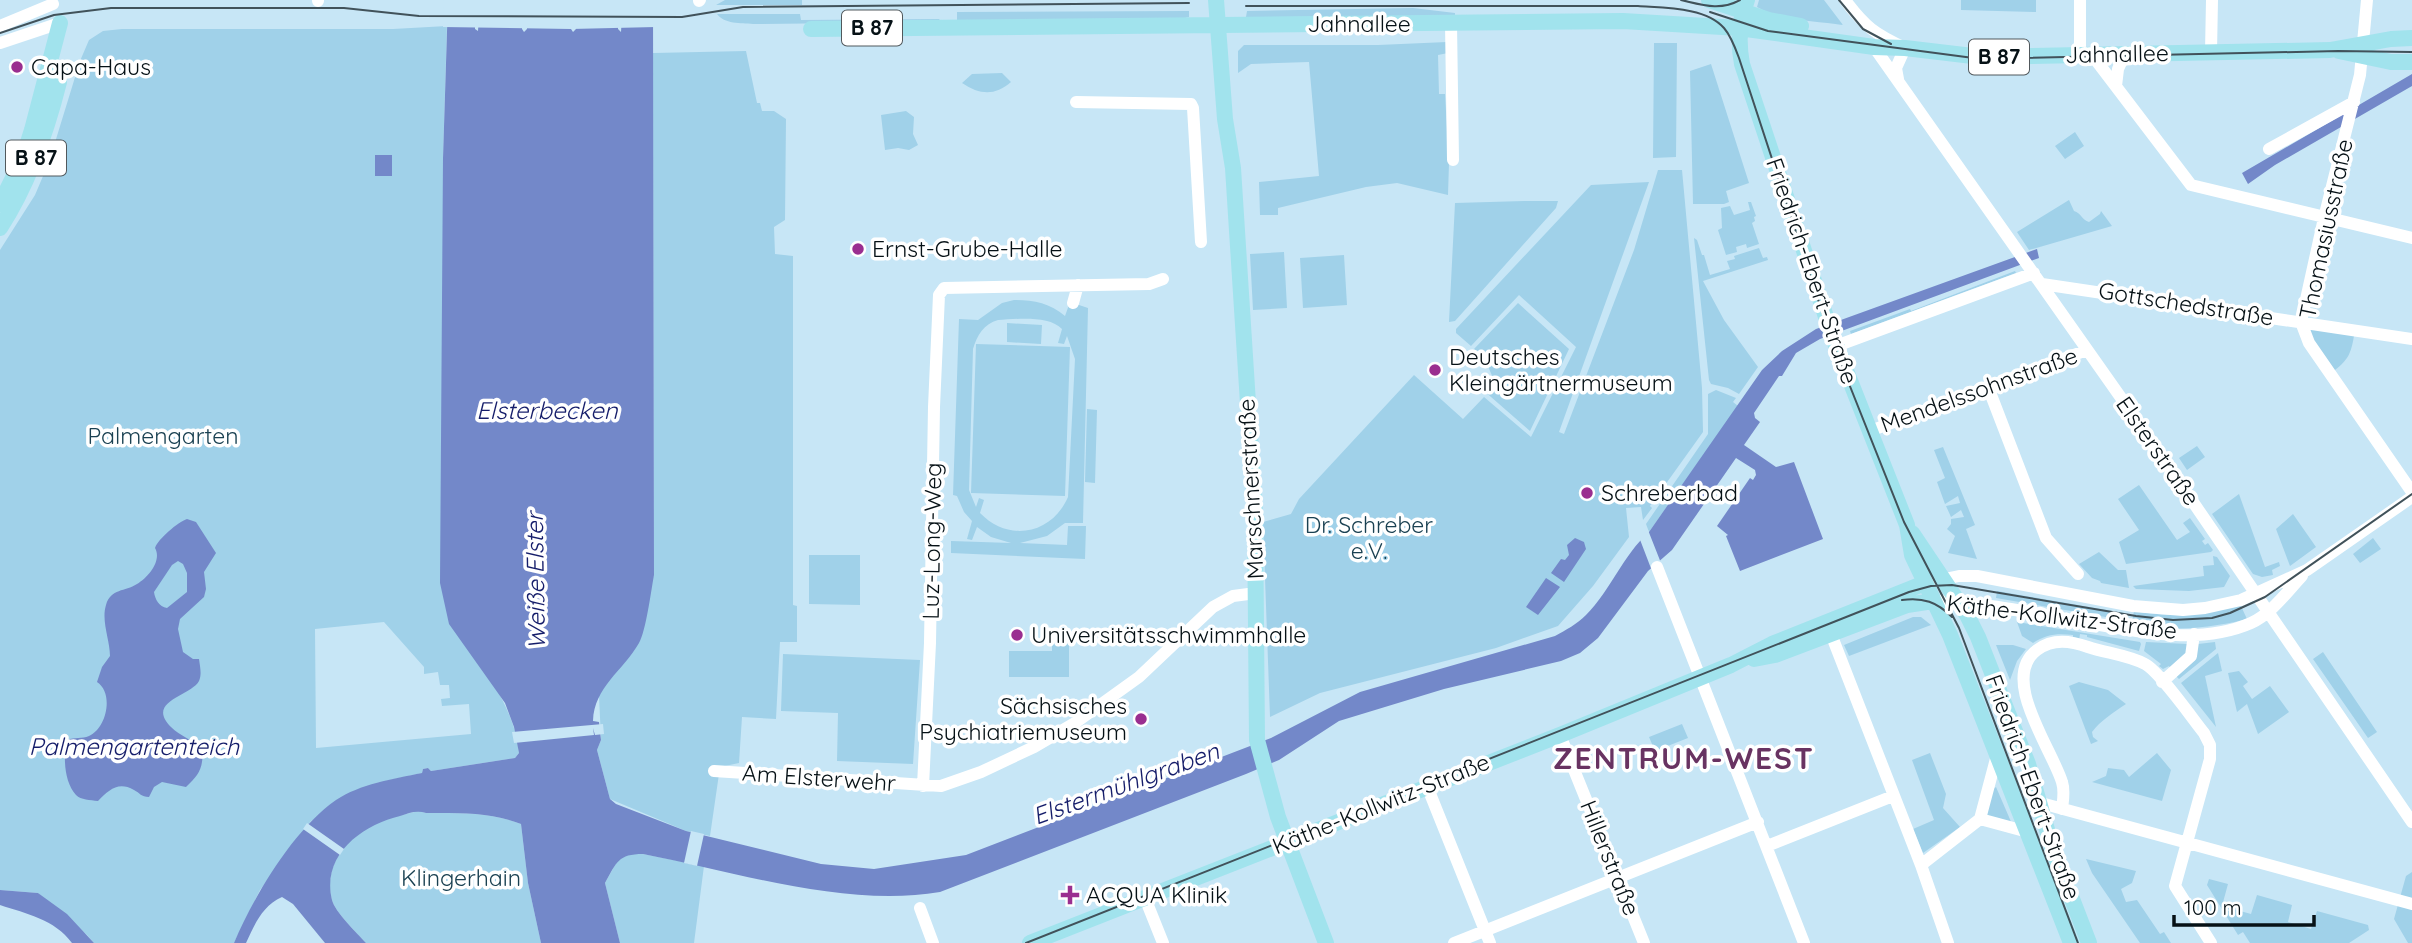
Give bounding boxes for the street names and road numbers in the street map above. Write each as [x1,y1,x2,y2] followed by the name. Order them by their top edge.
[1307,9,1411,38] street label: Jahnallee
[842,10,902,46] road number: B 87
[2065,38,2169,69] street label: Jahnallee
[1969,40,2029,74] road number: B 87
[2292,136,2359,322] street label: Thomasiusstraße
[6,140,66,176] road number: B 87
[1760,154,1865,388] street label: Friedrich-Ebert-Straße
[2097,275,2276,332] street label: Gottschedstraße
[1876,340,2081,439] street label: Mendelssohnstraße
[2110,390,2207,511] street label: Elsterstraße
[1231,398,1270,580] street label: Marschnerstraße
[916,462,947,620] street label: Luz-Long-Weg
[1945,588,2179,645] street label: Käthe-Kollwitz-Straße
[1979,670,2088,903] street label: Friedrich-Ebert-Straße
[1268,747,1494,860] street label: Käthe-Kollwitz-Straße
[741,758,897,797] street label: Am Elsterwehr
[1574,796,1647,920] street label: Hillerstraße

